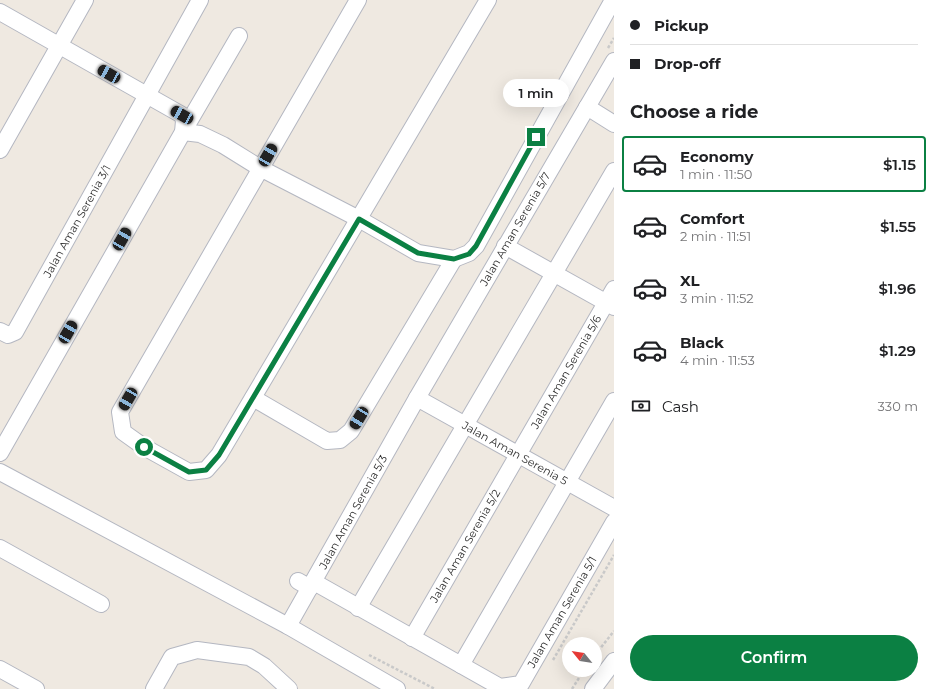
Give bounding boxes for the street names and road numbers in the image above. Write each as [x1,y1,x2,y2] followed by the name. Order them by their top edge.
[40,162,114,281] street label: Jalan Aman Serenia 3/1
[476,170,553,289] street label: Jalan Aman Serenia 5/7
[527,313,604,432] street label: Jalan Aman Serenia 5/6
[459,418,570,488] street label: Jalan Aman Serenia 5
[315,452,390,572] street label: Jalan Aman Serenia 5/3
[426,487,503,606] street label: Jalan Aman Serenia 5/2
[524,554,600,671] street label: Jalan Aman Serenia 5/1

